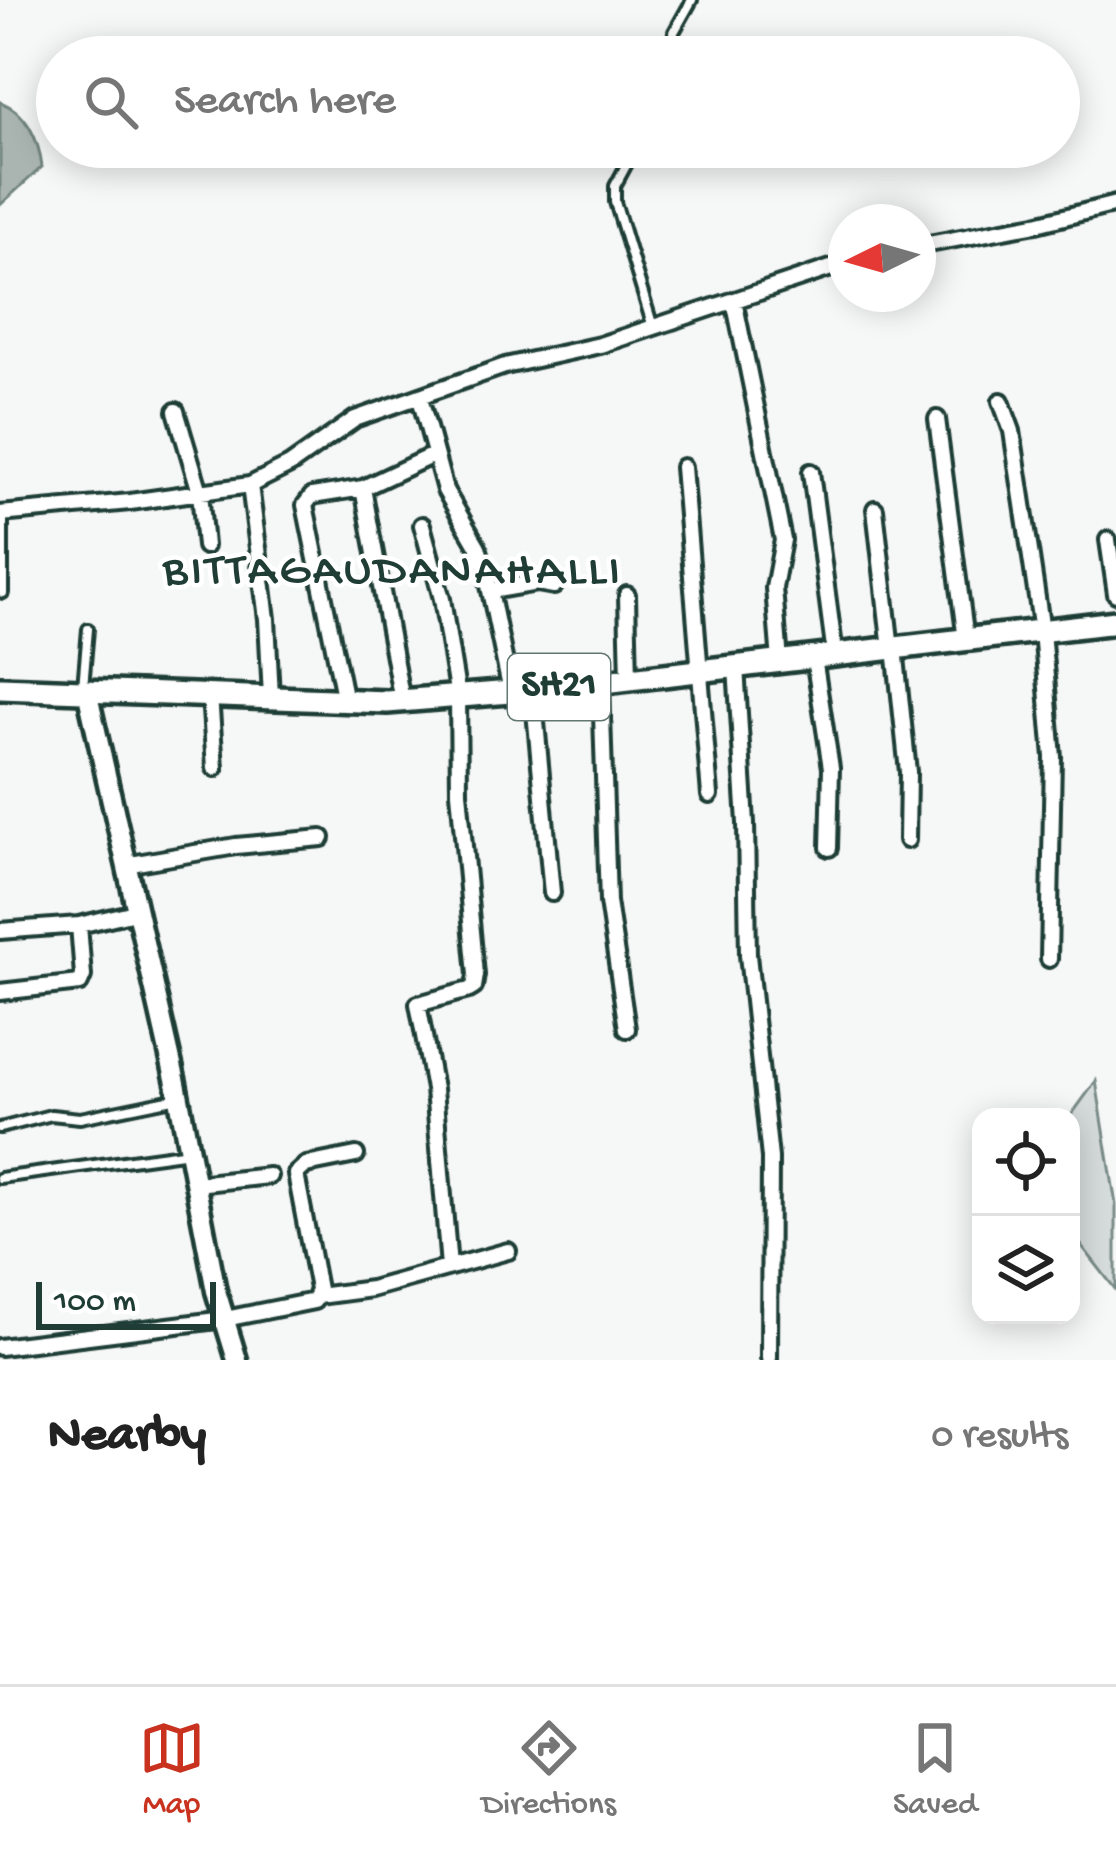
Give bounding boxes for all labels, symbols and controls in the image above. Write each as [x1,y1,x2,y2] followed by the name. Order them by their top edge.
[36,36,1080,168] search box
[78,69,144,135] icon: search
[174,76,396,129] text: Search here
[828,204,936,312] north arrow
[162,545,623,602] district label: BITTAGAUDANAHALLI
[508,654,610,720] road number: SH21
[972,1108,1080,1324] map controls
[972,1108,1080,1216] button: locate
[972,1216,1080,1324] button: layers
[36,1276,216,1329] scale bar
[54,1284,136,1322] text: 100 m
[48,1408,206,1468] text: Nearby
[931,1415,1068,1461] text: 0 results
[139,1715,205,1825] tab: Map
[482,1715,616,1825] tab: Directions
[893,1715,977,1825] tab: Saved

